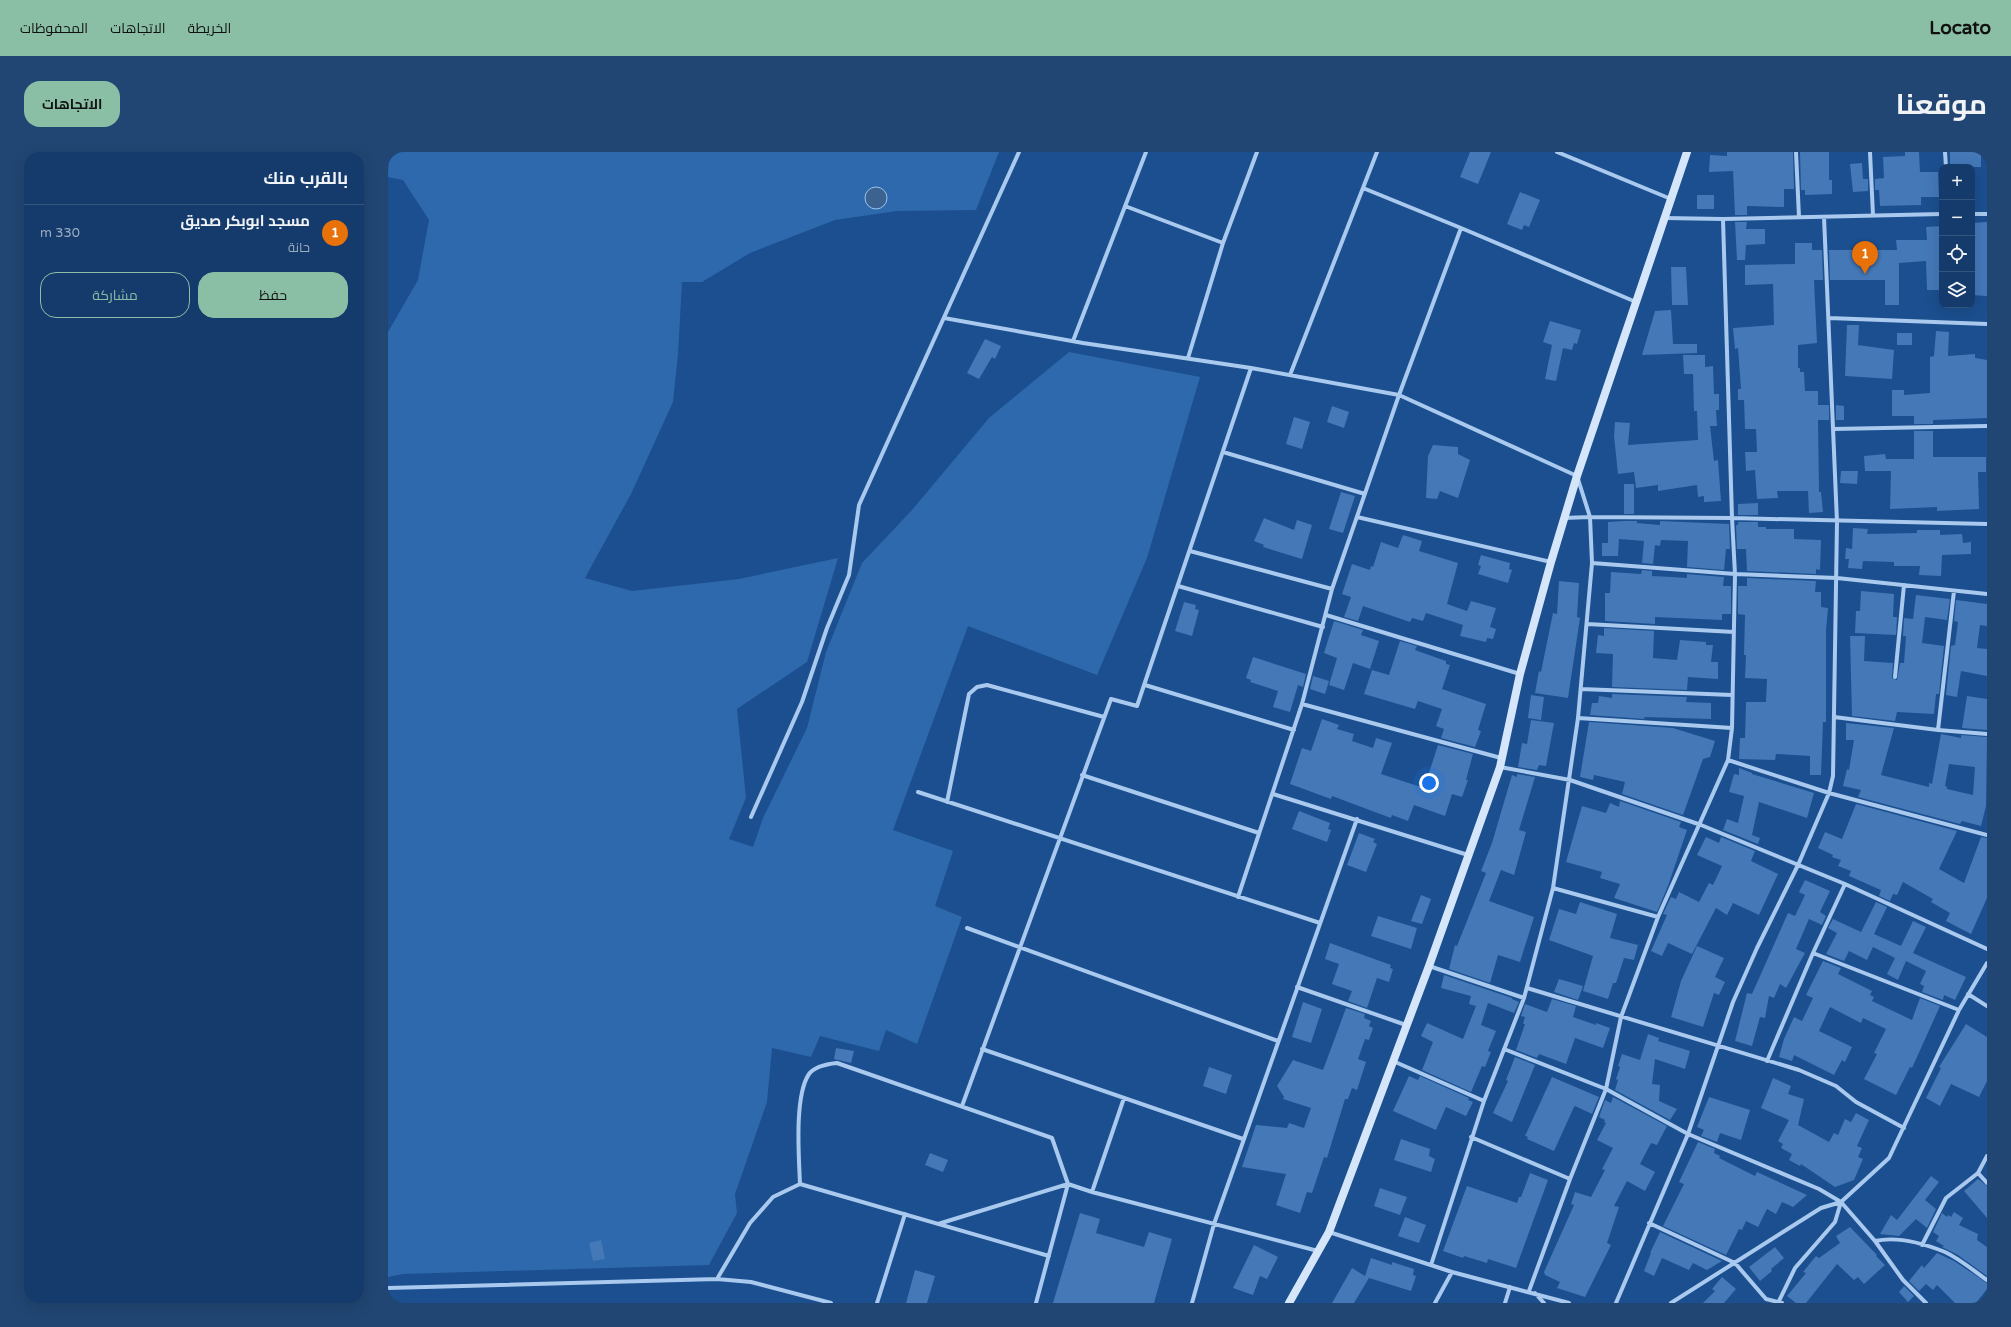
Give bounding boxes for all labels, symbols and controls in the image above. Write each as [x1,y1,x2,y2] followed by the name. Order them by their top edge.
[1929,17,1991,39] text: Locato
[20,20,88,37] text: المحفوظات
[110,20,166,37] text: الاتجاهات
[188,20,231,37] text: الخريطة
[24,81,120,127] button: الاتجاهات
[1896,88,1987,122] text: موقعنا
[1939,164,1975,308] map controls
[1939,164,1975,200] button: +
[263,168,348,189] text: بالقرب منك
[1939,200,1975,236] button: −
[181,212,310,230] text: مسجد ابوبكر صديق
[40,225,80,241] text: 330 m
[331,225,339,241] text: 1
[1939,236,1975,272] button: locate
[288,240,310,256] text: حانة
[1852,241,1878,274] pin: 1
[40,272,190,318] button: مشاركة
[198,272,348,318] button: حفظ
[1939,272,1975,308] button: layers
[1419,773,1439,793] your location

